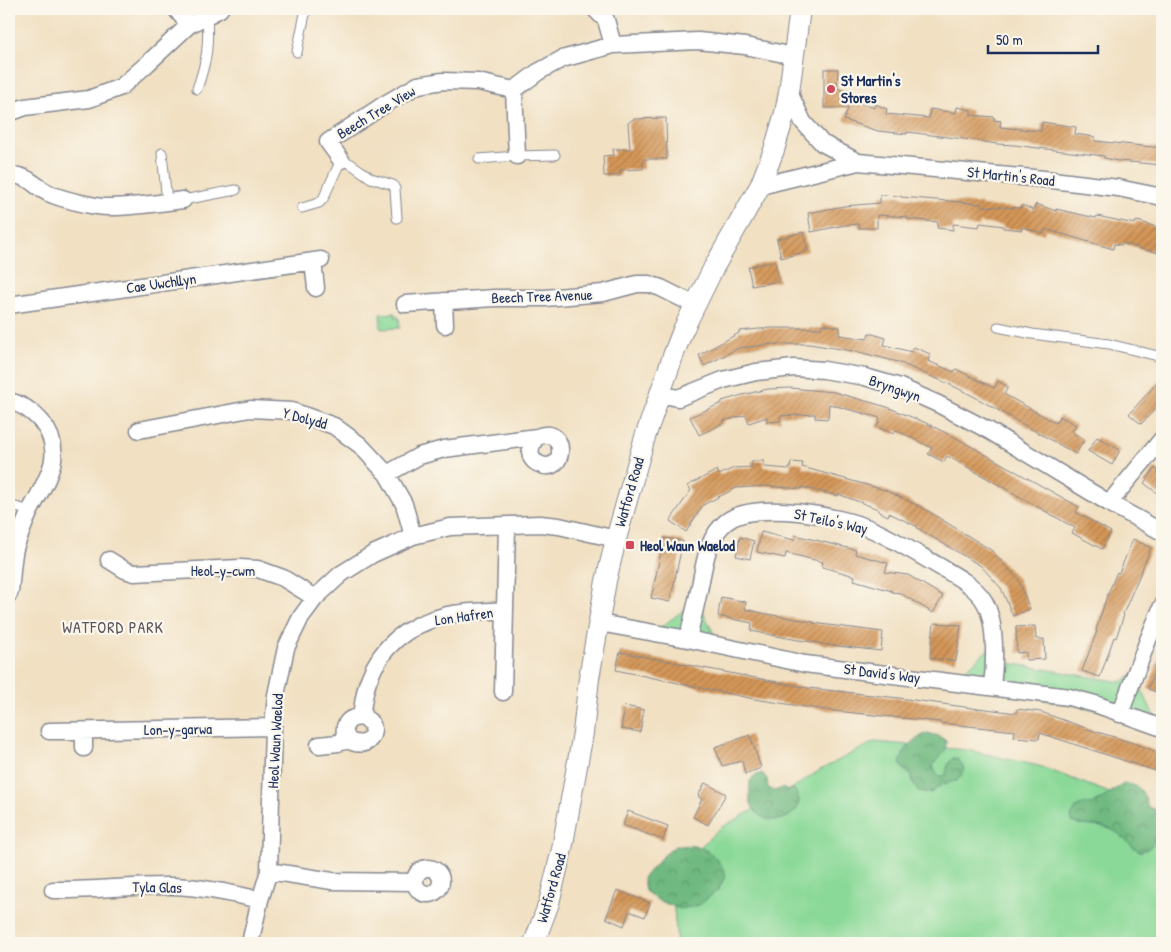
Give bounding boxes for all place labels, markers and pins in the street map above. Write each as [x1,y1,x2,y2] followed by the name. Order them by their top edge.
[841,70,901,108] place label: St Martin's Stores
[825,83,837,95] marker: St Martin's Stores
[640,535,735,556] place label: Heol Waun Waelod
[624,539,636,551] marker: Heol Waun Waelod

